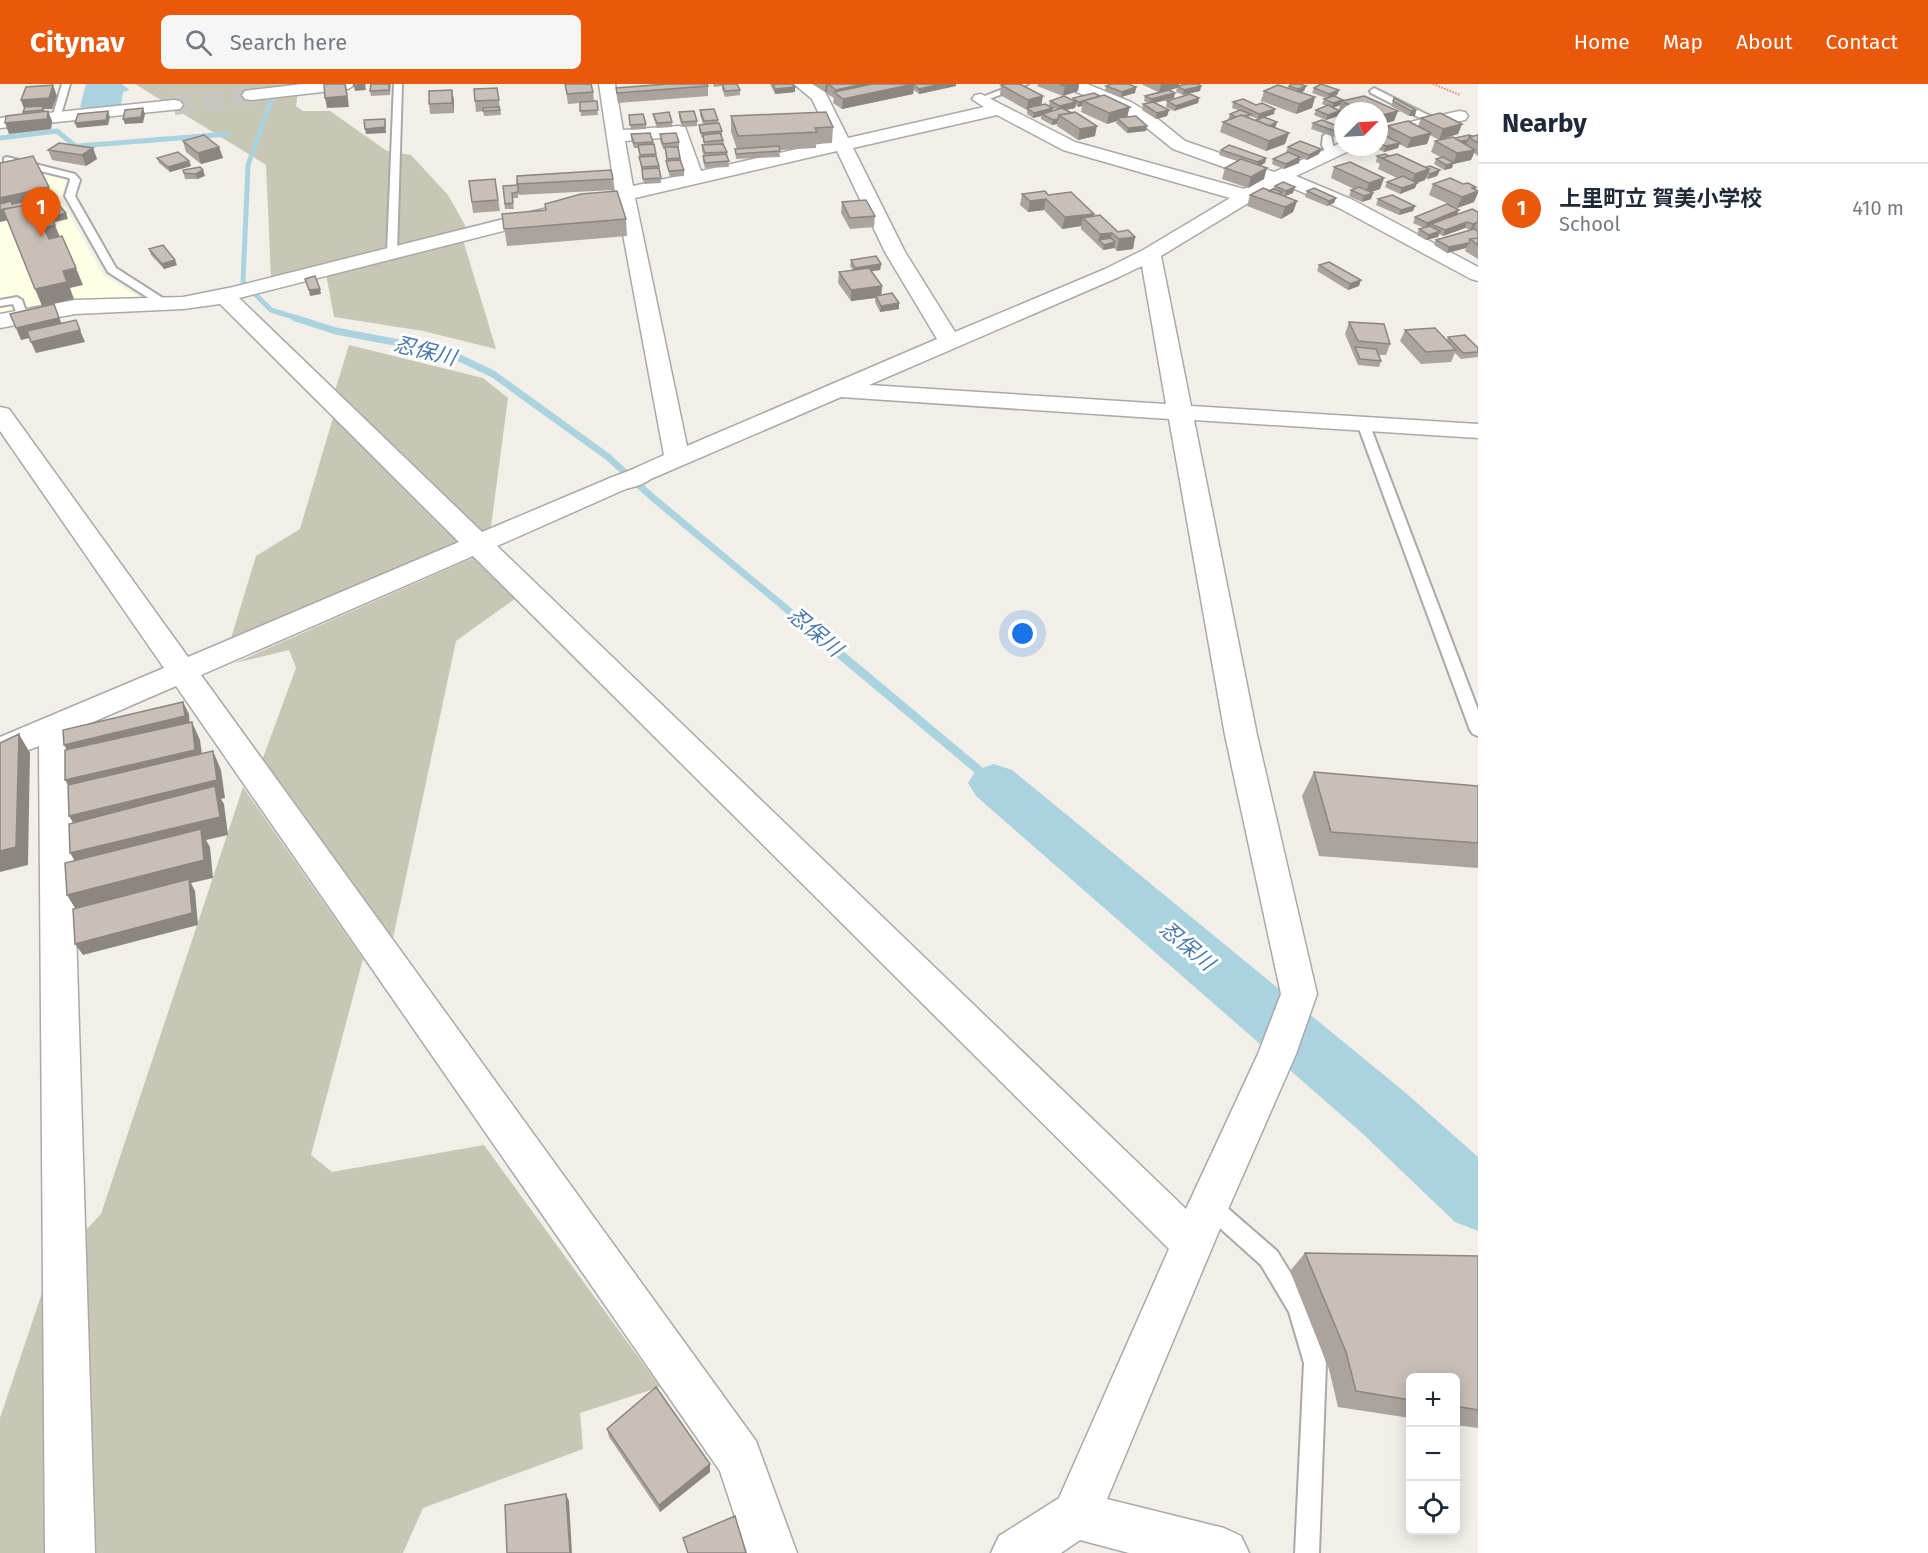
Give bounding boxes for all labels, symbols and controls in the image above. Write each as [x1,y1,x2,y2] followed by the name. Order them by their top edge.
[161,15,581,69] search box
[30,26,125,59] text: Citynav
[182,26,215,59] icon: search
[230,29,347,56] text: Search here
[1574,29,1630,55] text: Home
[1663,29,1703,55] text: Map
[1736,29,1793,55] text: About
[1826,29,1898,55] text: Contact
[1334,102,1388,156] north arrow
[1502,108,1587,139] text: Nearby
[1559,185,1762,212] text: 上里町立 賀美小学校
[22,188,60,237] pin: 1
[1517,196,1526,220] text: 1
[1852,196,1904,220] text: 410 m
[1559,212,1620,236] text: School
[391,331,461,372] water label: 忍保川
[783,602,849,663] water label: 忍保川
[1008,619,1037,648] your location
[1155,916,1221,977] water label: 忍保川
[1406,1373,1460,1535] map controls
[1406,1373,1460,1427] button: +
[1406,1427,1460,1481] button: −
[1406,1481,1460,1535] button: locate

